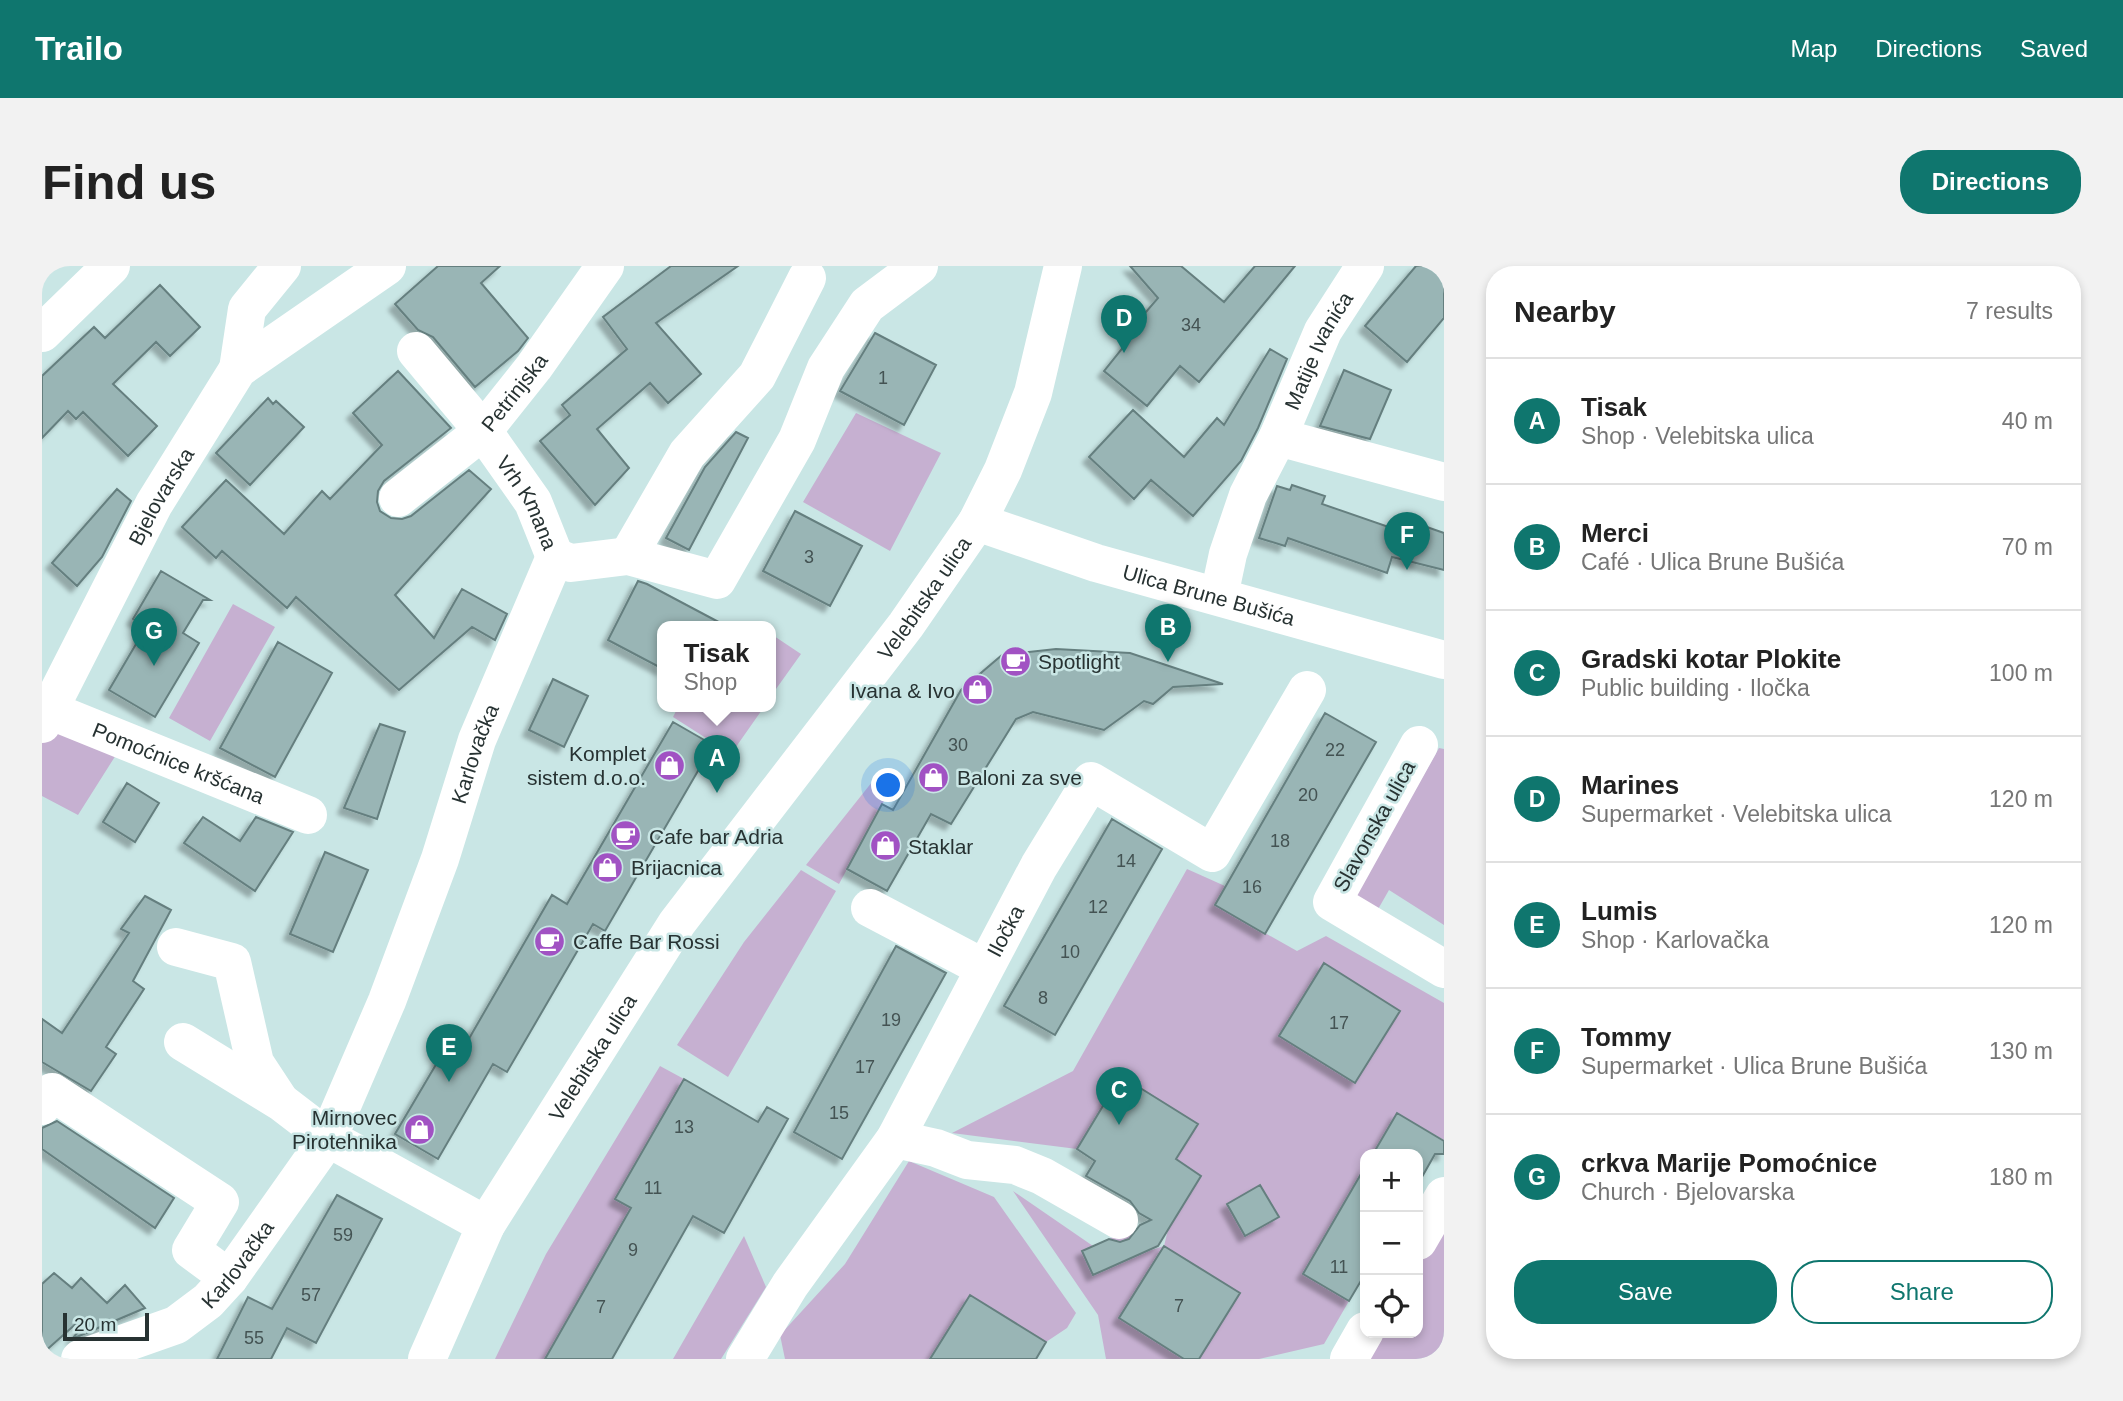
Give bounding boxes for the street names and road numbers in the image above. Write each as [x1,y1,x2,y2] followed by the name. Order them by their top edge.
[1280,287,1357,413] street label: Matije Ivanića
[476,349,552,435] street label: Petrinjska
[124,443,198,549] street label: Bjelovarska
[492,451,562,553] street label: Vrh Kmana
[873,532,975,664] street label: Velebitska ulica
[1121,559,1299,629] street label: Ulica Brune Bušića
[446,700,503,806] street label: Karlovačka
[89,717,268,808] street label: Pomoćnice kršćana
[1329,756,1420,895] street label: Slavonska ulica
[982,901,1028,960] street label: Iločka
[544,990,641,1125] street label: Velebitska ulica
[196,1216,278,1312] street label: Karlovačka

